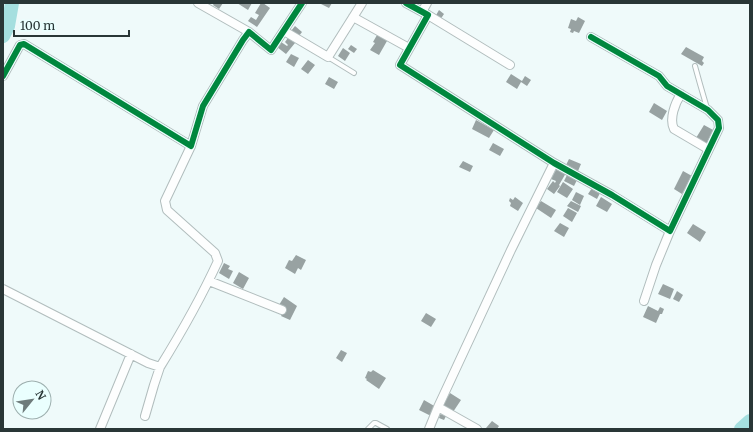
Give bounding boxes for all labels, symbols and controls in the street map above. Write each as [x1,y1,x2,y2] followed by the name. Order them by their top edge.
[14,12,129,38] scale bar
[20,18,55,33] text: 100 m
[12,380,52,420] north arrow
[32,388,49,403] text: N

